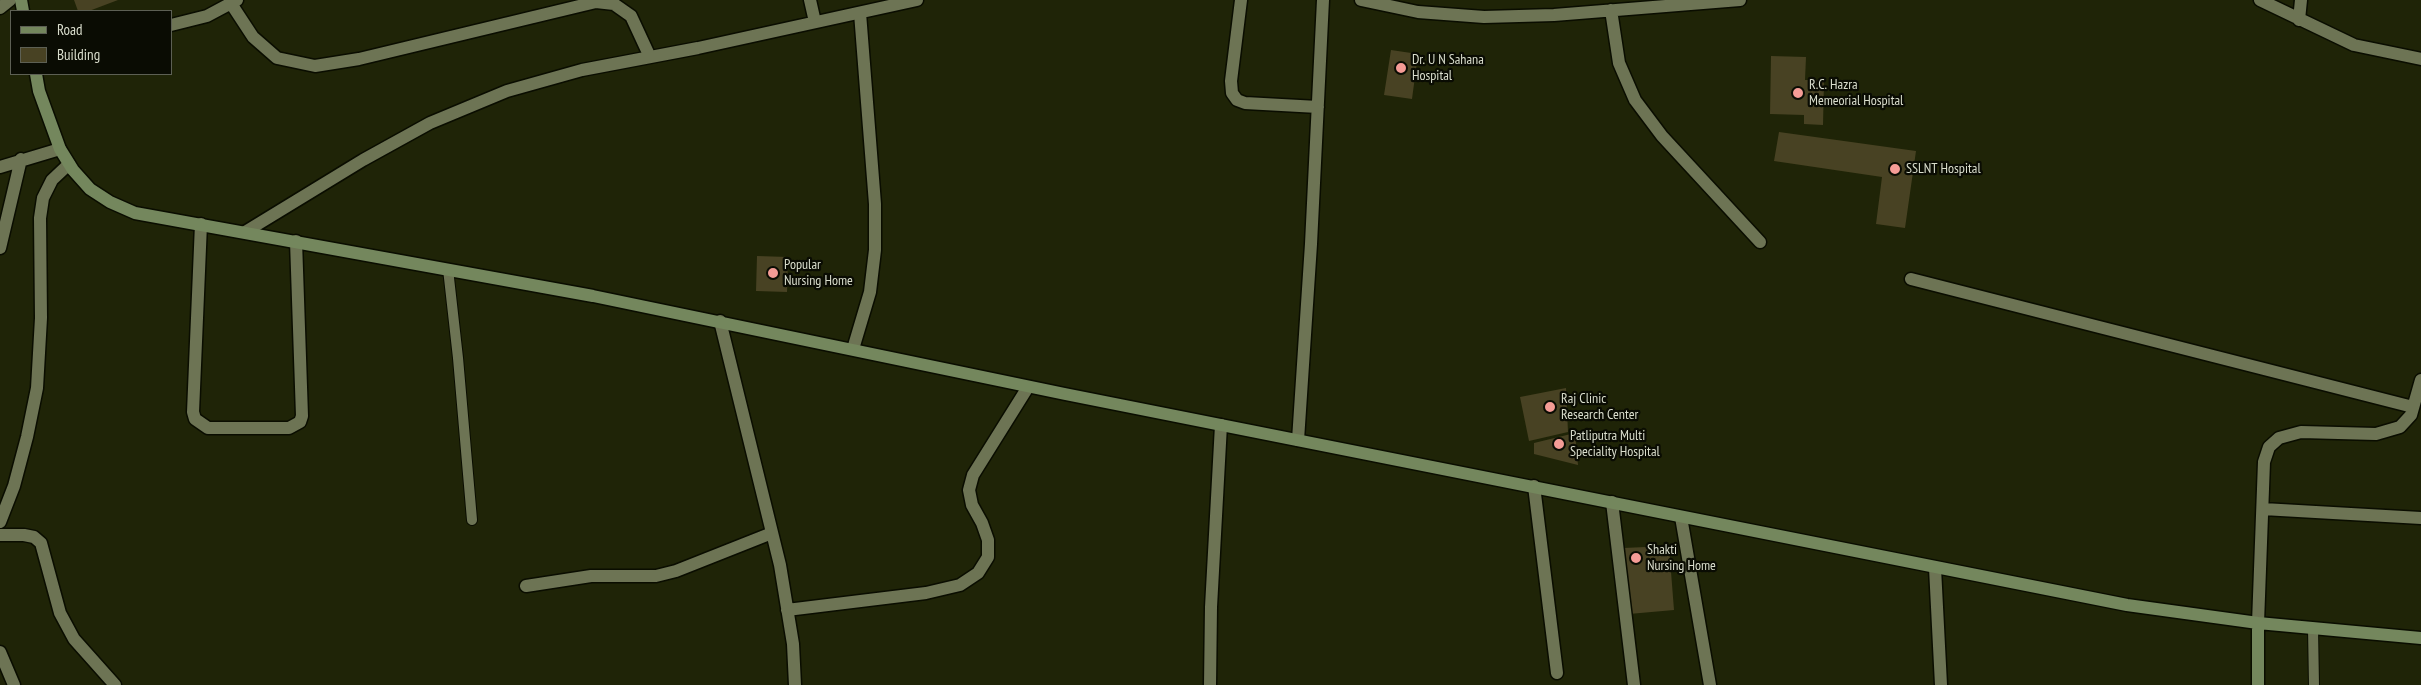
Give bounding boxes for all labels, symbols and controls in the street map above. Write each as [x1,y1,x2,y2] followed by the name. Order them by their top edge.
[10,10,172,75] legend
[57,20,83,39] text: Road
[57,45,100,64] text: Building
[1412,52,1484,84] place label: Dr. U N Sahana Hospital
[1394,61,1408,75] marker: Dr. U N Sahana Hospital
[1809,77,1903,110] place label: R.C. Hazra Memeorial Hospital
[1791,86,1805,100] marker: R.C. Hazra Memeorial Hospital
[1906,161,1981,177] place label: SSLNT Hospital
[1888,162,1902,176] marker: SSLNT Hospital
[784,257,853,290] place label: Popular Nursing Home
[766,266,780,280] marker: Popular Nursing Home
[1561,391,1638,424] place label: Raj Clinic Research Center
[1543,400,1557,414] marker: Raj Clinic Research Center
[1570,428,1660,461] place label: Patliputra Multi Speciality Hospital
[1552,437,1566,451] marker: Patliputra Multi Speciality Hospital
[1647,542,1716,574] place label: Shakti Nursing Home
[1629,551,1643,565] marker: Shakti Nursing Home

